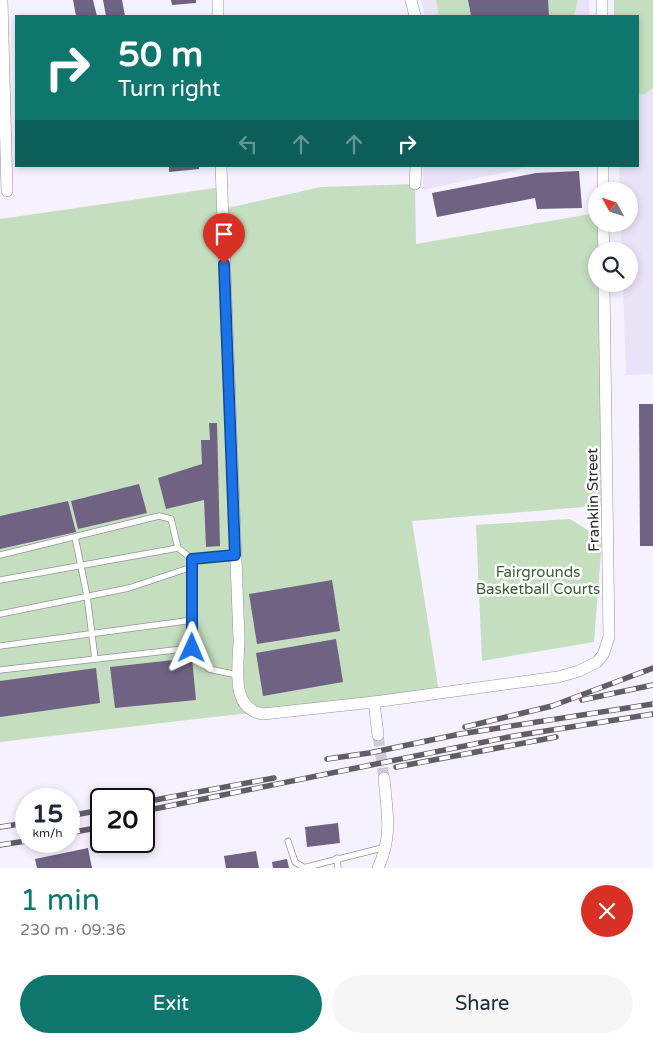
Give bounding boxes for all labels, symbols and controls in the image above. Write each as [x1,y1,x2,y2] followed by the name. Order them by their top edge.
[118,34,203,76] text: 50 m
[35,35,100,100] icon: right
[118,76,220,102] text: Turn right
[234,130,262,158] icon: left
[287,130,315,158] icon: ahead
[340,130,368,158] icon: ahead
[393,130,421,158] icon: right
[588,182,638,232] north arrow
[588,182,638,292] map controls
[203,213,245,264] pin
[210,220,238,248] icon: arrive
[588,242,638,292] button: search
[583,448,603,552] street label: Franklin Street
[476,563,600,598] park label: Fairgrounds Basketball Courts
[165,621,217,673] position arrow
[90,788,155,853] speed limit sign: 20
[32,799,63,829] text: 15
[32,826,63,840] text: km/h
[20,882,100,919] text: 1 min
[581,885,633,937] button: close
[20,920,126,940] text: 230 m · 09:36
[20,975,322,1033] button: Exit
[332,975,633,1033] button: Share

